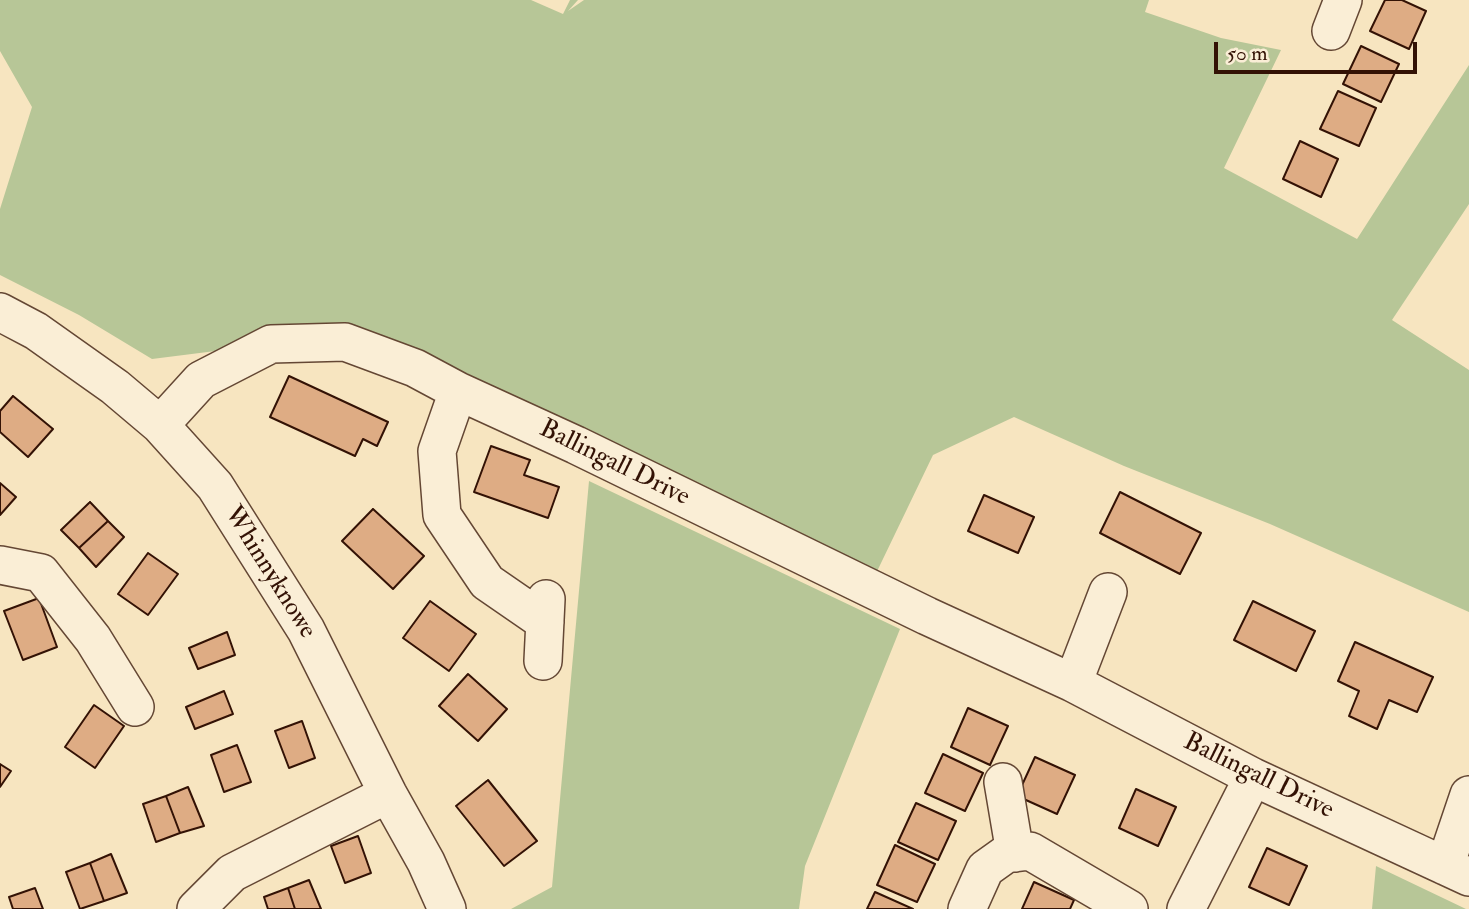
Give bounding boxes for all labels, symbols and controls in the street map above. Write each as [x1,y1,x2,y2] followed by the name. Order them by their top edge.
[1217,28,1420,72] scale bar
[1227,40,1268,67] text: 50 m
[534,414,694,514] street label: Ballingall Drive
[216,501,322,645] street label: Whinnyknowe
[1178,727,1338,827] street label: Ballingall Drive

